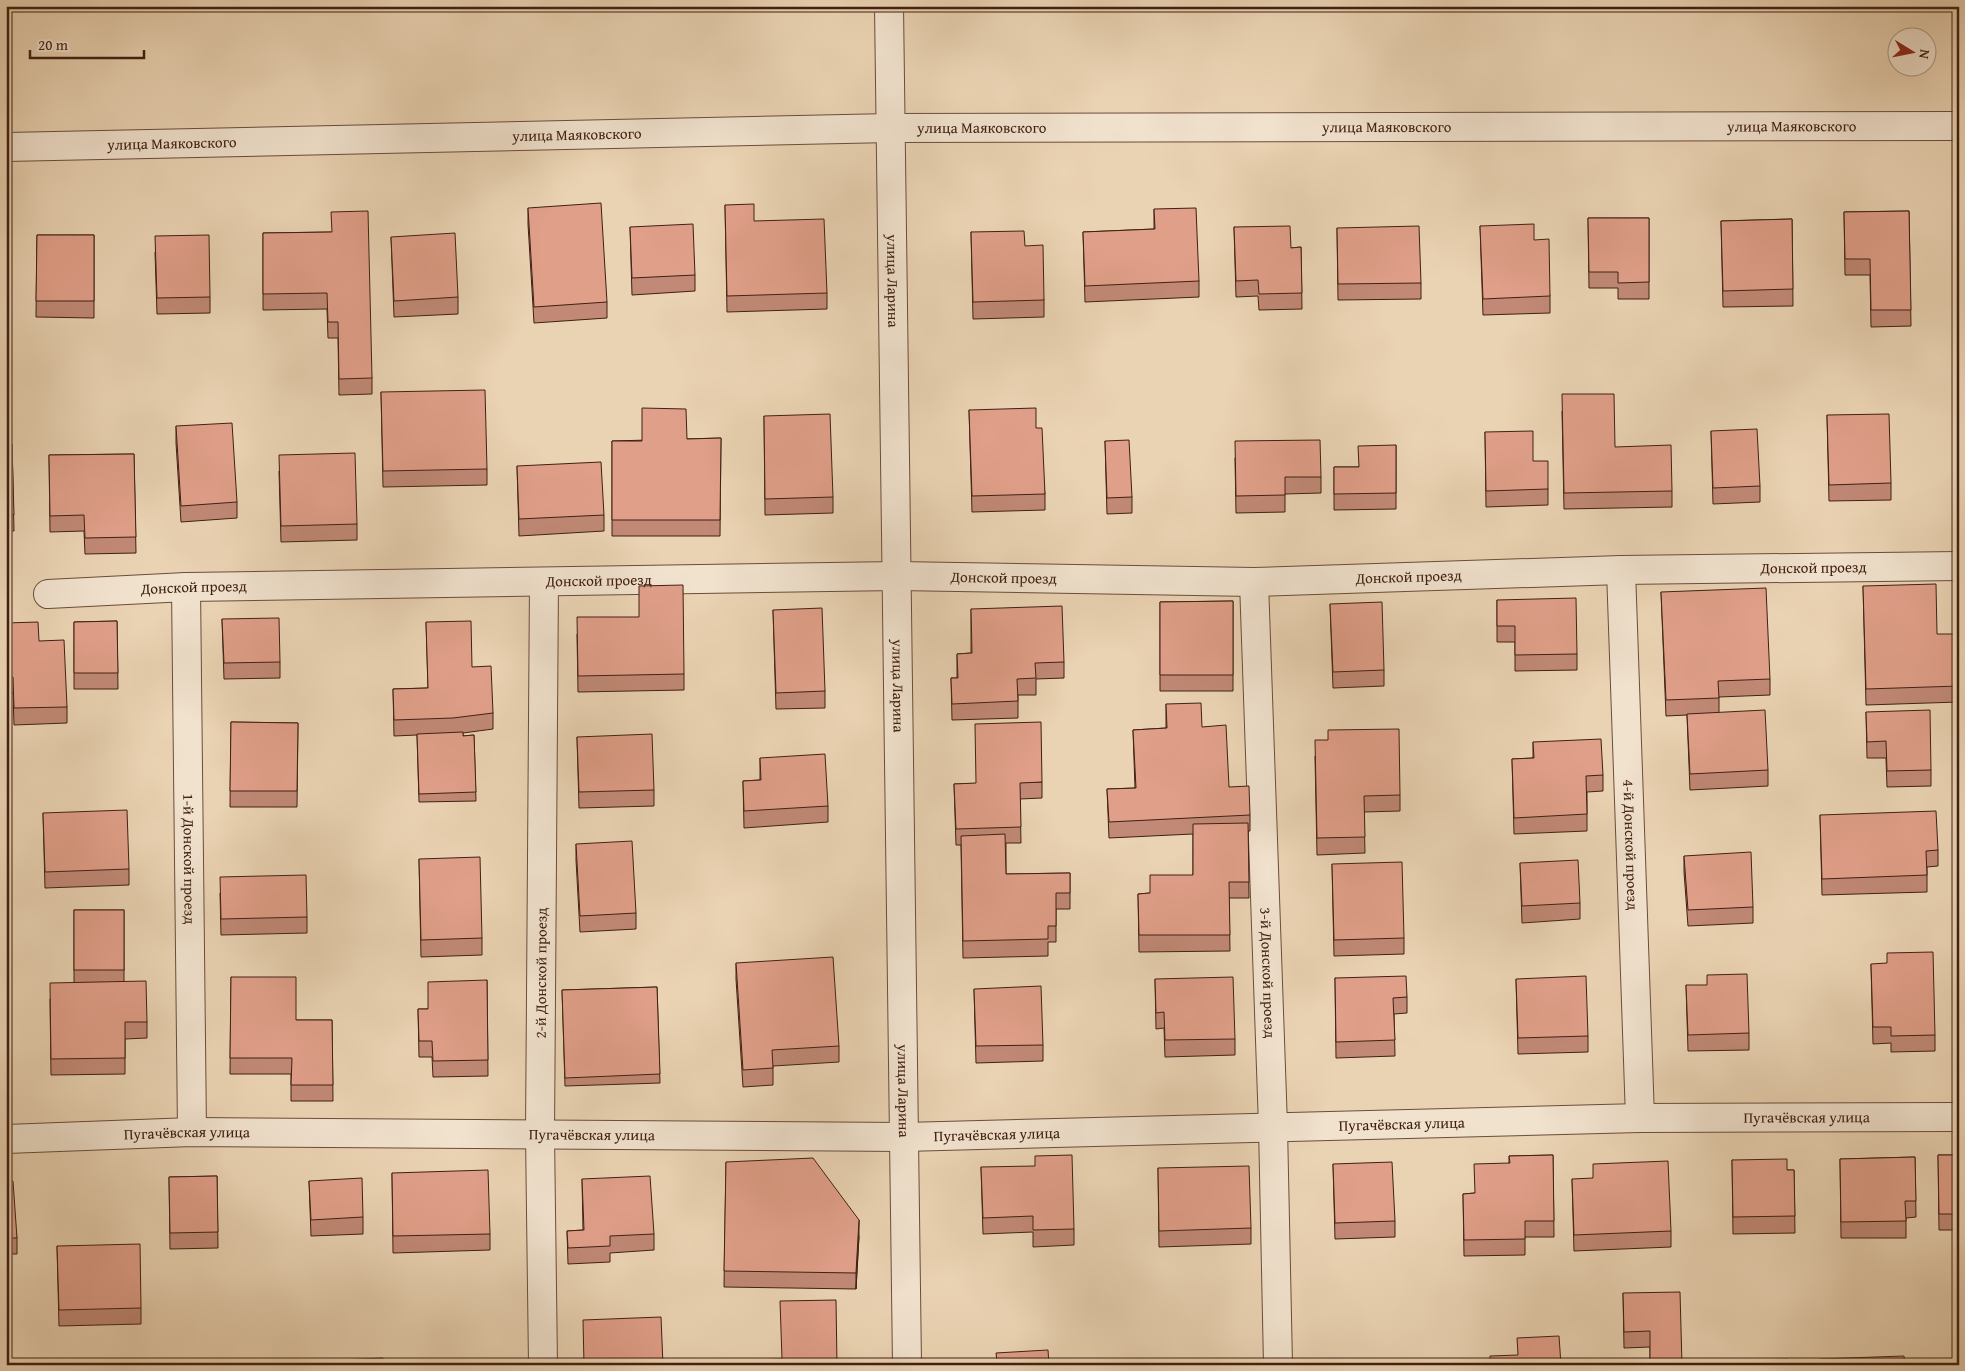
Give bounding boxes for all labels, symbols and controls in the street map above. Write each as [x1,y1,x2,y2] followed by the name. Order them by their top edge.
[30,28,144,60] scale bar
[1888,28,1938,78] north arrow
[38,34,69,55] text: 20 m
[1914,48,1935,61] text: N
[1726,115,1857,136] street label: улица Маяковского
[1321,116,1452,137] street label: улица Маяковского
[916,117,1047,138] street label: улица Маяковского
[511,122,642,146] street label: улица Маяковского
[106,131,237,155] street label: улица Маяковского
[882,233,904,329] street label: улица Ларина
[1759,556,1867,578] street label: Донской проезд
[1354,564,1462,589] street label: Донской проезд
[949,566,1057,589] street label: Донской проезд
[544,569,652,591] street label: Донской проезд
[139,575,247,599] street label: Донской проезд
[887,638,910,734] street label: улица Ларина
[1618,779,1644,911] street label: 4-й Донской проезд
[178,793,201,925] street label: 1-й Донской проезд
[530,907,552,1039] street label: 2-й Донской проезд
[1255,907,1281,1039] street label: 3-й Донской проезд
[893,1043,915,1139] street label: улица Ларина
[1743,1106,1871,1128] street label: Пугачёвская улица
[1338,1112,1466,1136] street label: Пугачёвская улица
[123,1121,251,1145] street label: Пугачёвская улица
[933,1122,1061,1146] street label: Пугачёвская улица
[529,1123,656,1145] street label: Пугачёвская улица

